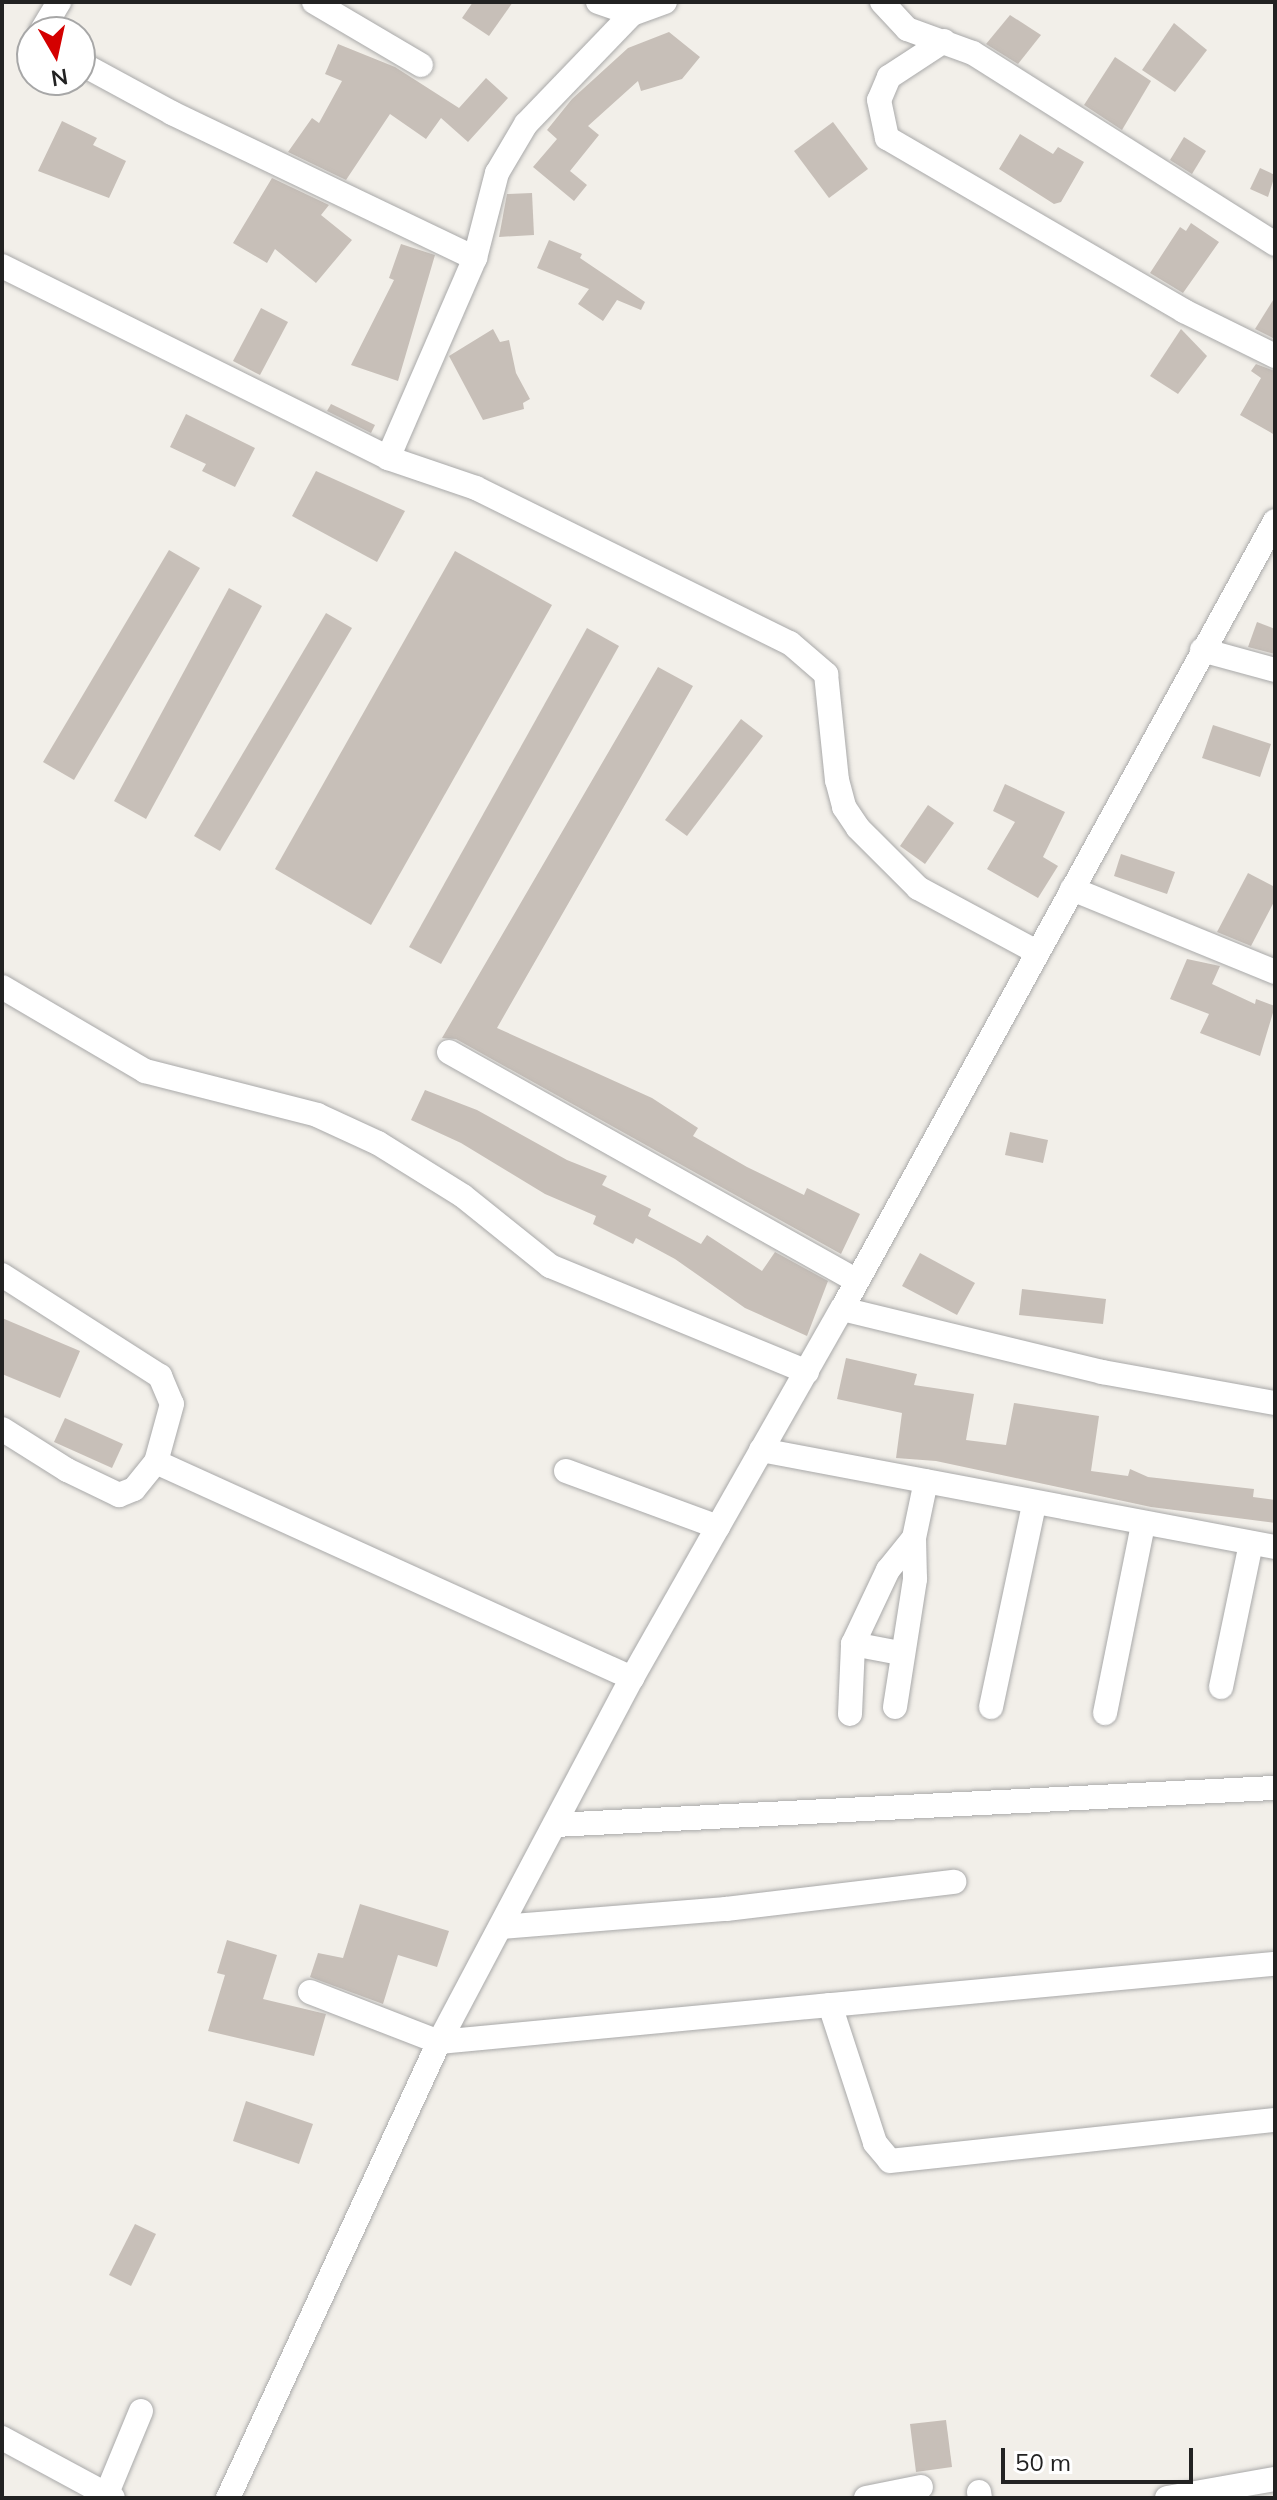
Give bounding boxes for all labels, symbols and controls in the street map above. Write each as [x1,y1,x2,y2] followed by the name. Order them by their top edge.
[16,16,96,96] north arrow
[49,63,70,93] text: N
[1005,2432,1197,2482] scale bar
[1015,2447,1071,2477] text: 50 m

